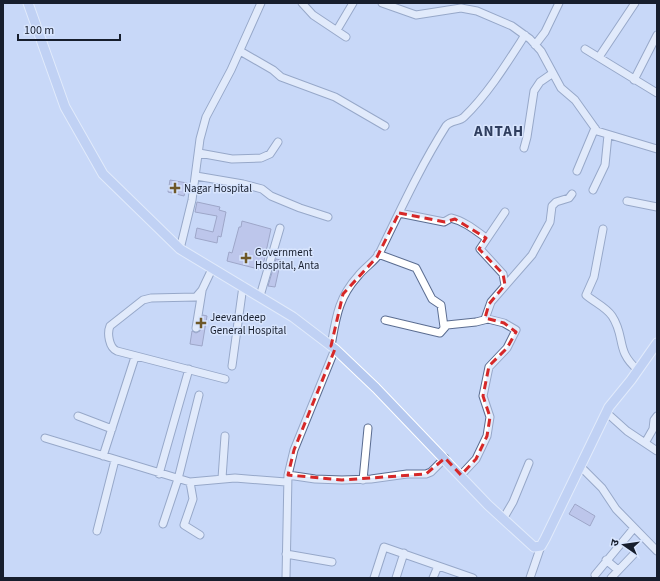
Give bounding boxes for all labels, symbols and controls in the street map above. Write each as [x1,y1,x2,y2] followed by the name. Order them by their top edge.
[18,16,120,42] scale bar
[24,22,54,39] text: 100 m
[473,121,524,142] district label: ANTAH
[184,181,252,196] place label: Nagar Hospital
[169,182,181,194] marker: Nagar Hospital
[255,245,319,273] place label: Government Hospital, Anta
[240,252,252,264] marker: Government Hospital, Anta
[210,310,286,338] place label: Jeevandeep General Hospital
[195,317,207,329] marker: Jeevandeep General Hospital
[604,525,644,565] north arrow
[607,537,623,548] text: उ

